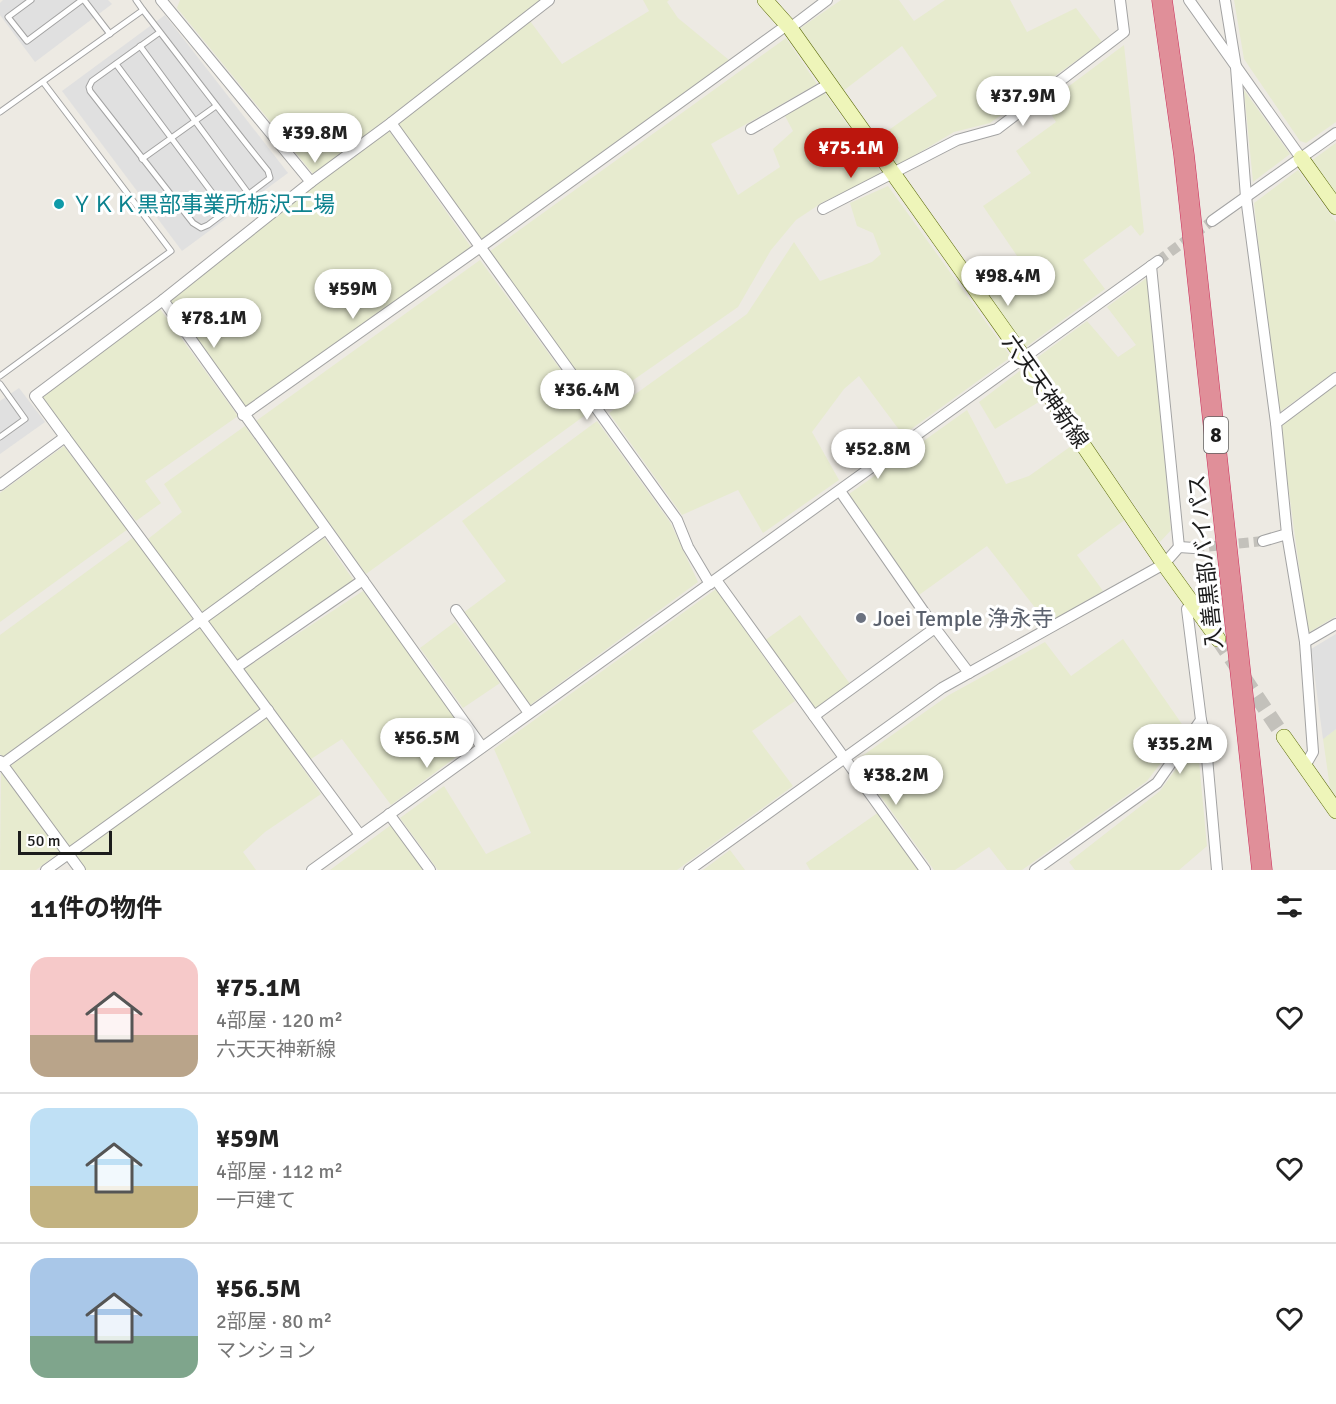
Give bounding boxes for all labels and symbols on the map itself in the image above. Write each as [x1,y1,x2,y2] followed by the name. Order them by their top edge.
[974,76,1072,127] pin: ¥37.9M
[266,113,364,164] pin: ¥39.8M
[802,128,900,179] pin: ¥75.1M
[71,191,335,218] place label: ＹＫＫ黒部事業所栃沢工場
[52,197,66,211] marker: ＹＫＫ黒部事業所栃沢工場
[959,256,1057,307] pin: ¥98.4M
[317,269,389,320] pin: ¥59M
[165,298,263,349] pin: ¥78.1M
[997,329,1095,453] street label: 六天天神新線
[538,370,636,421] pin: ¥36.4M
[1204,417,1228,453] road number: 8
[829,429,927,480] pin: ¥52.8M
[1183,473,1228,651] street label: 入善黒部バイパス
[873,605,1053,632] place label: Joei Temple 浄永寺
[854,611,868,625] marker: Joei Temple 浄永寺
[378,718,476,769] pin: ¥56.5M
[1131,724,1229,775] pin: ¥35.2M
[847,755,945,806] pin: ¥38.2M
[18,828,112,856] scale bar

